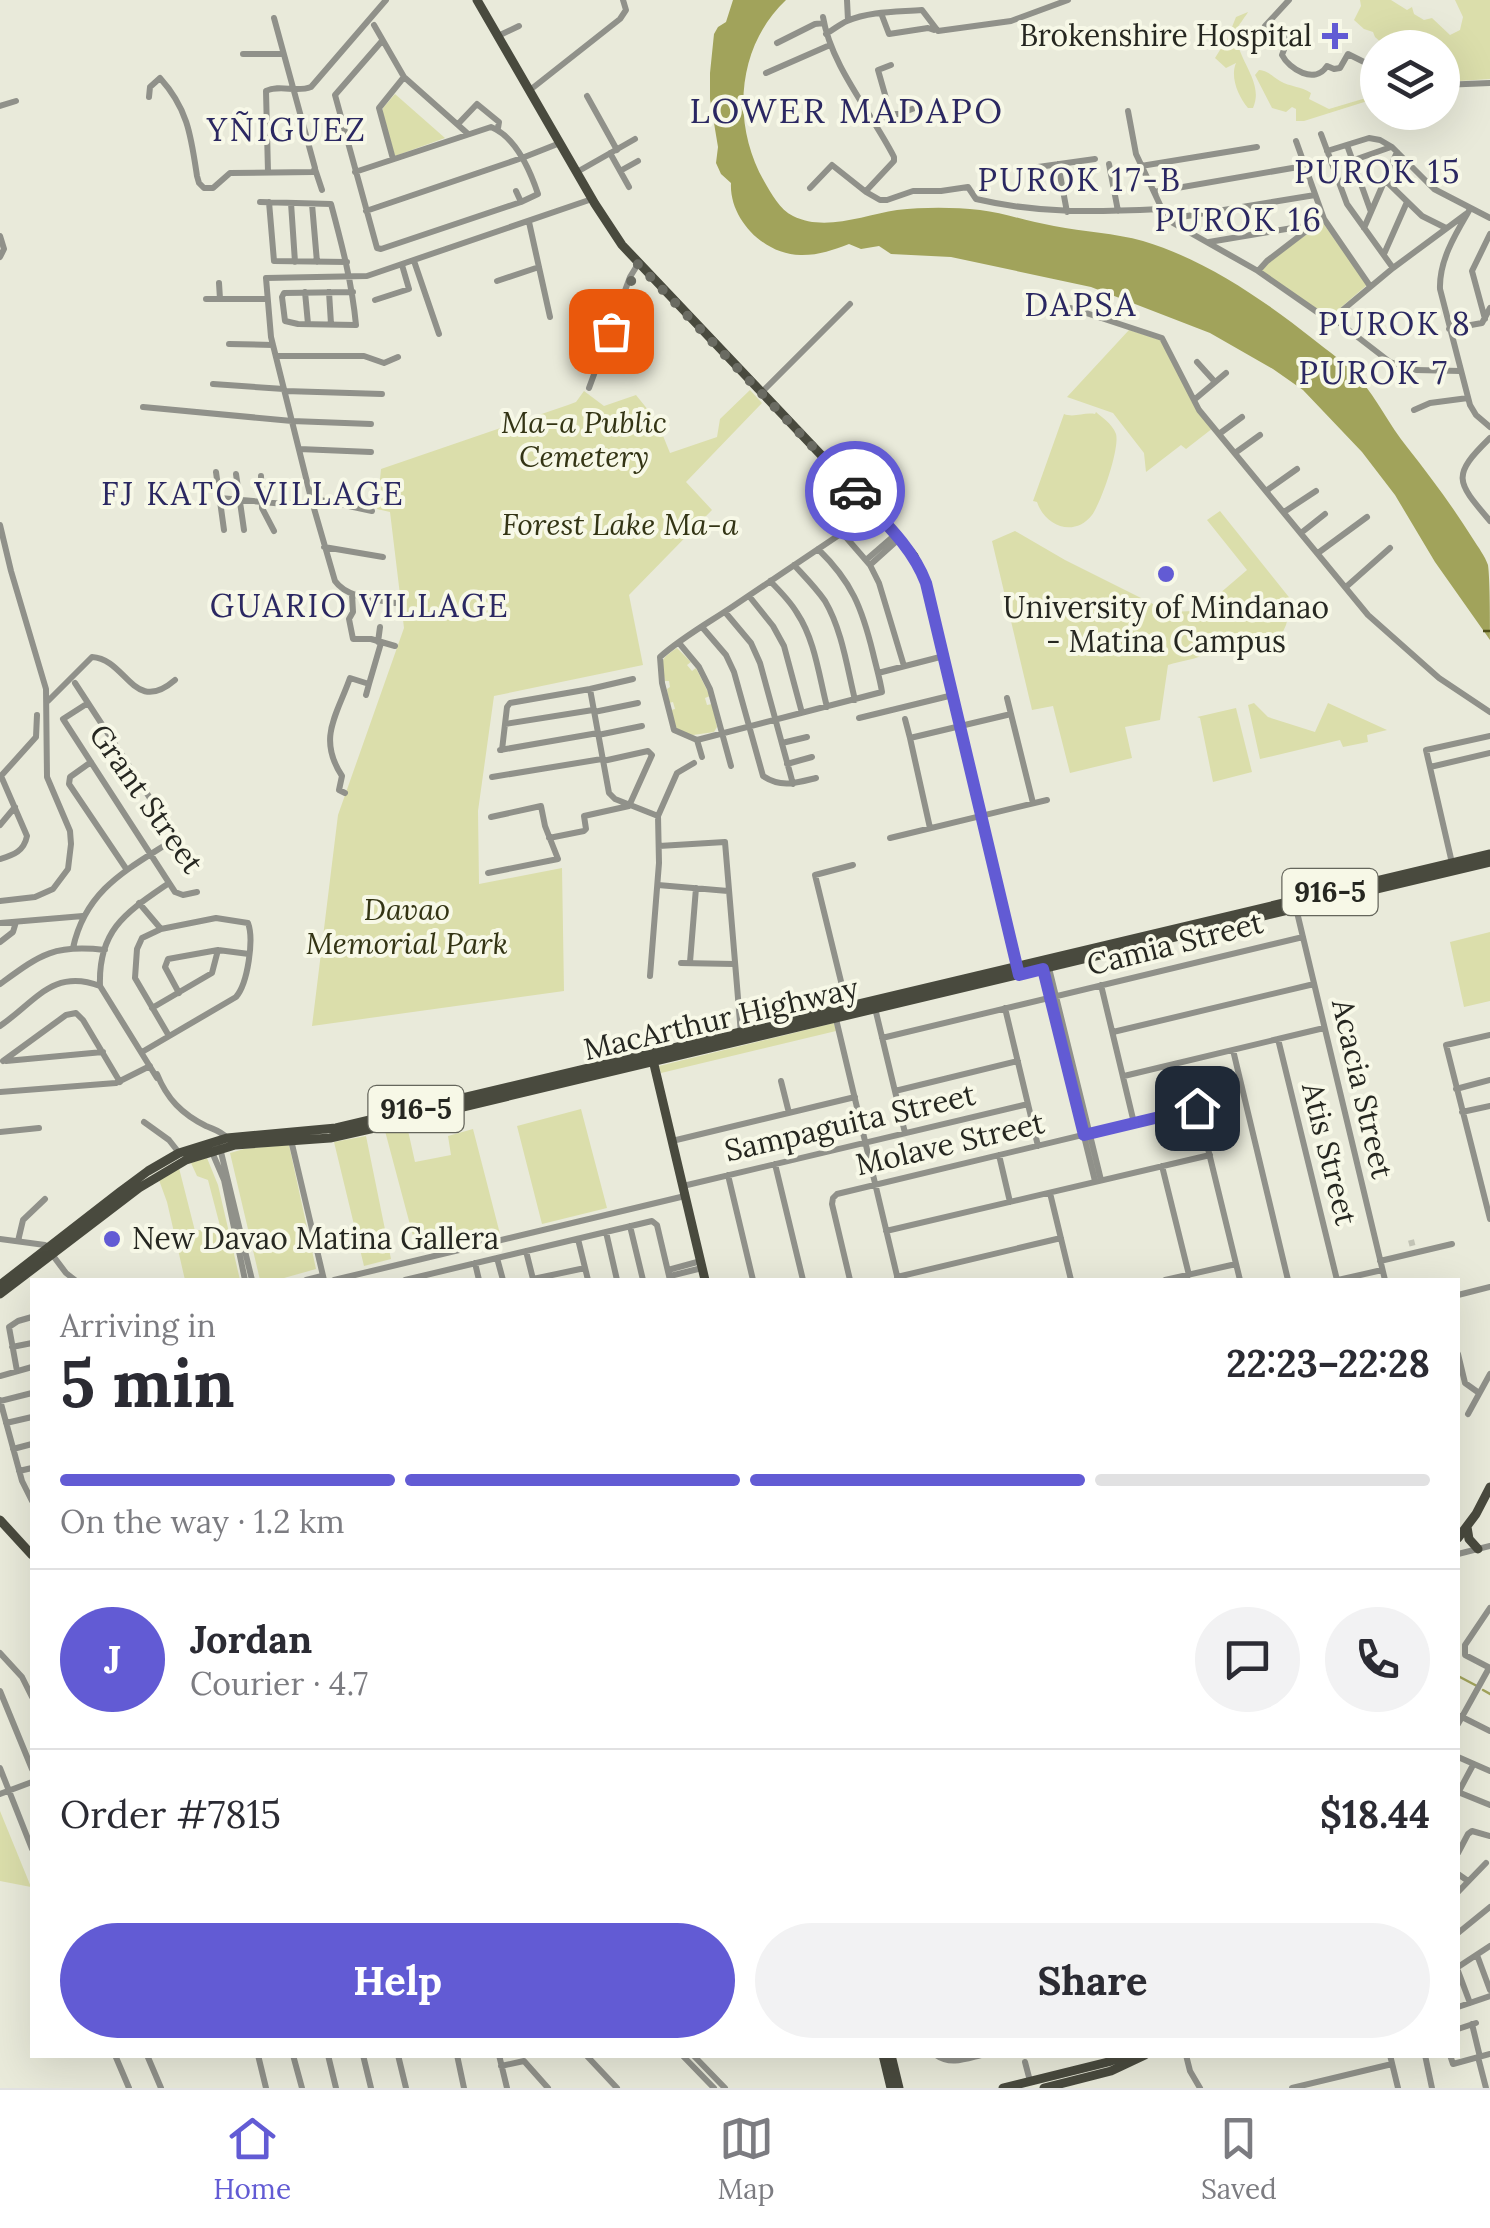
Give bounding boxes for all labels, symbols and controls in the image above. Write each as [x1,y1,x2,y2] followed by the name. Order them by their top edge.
[1019,16,1312,54] place label: Brokenshire Hospital
[1322,23,1348,49] marker: Brokenshire Hospital
[1360,30,1460,130] map controls
[1360,30,1460,130] button: layers
[689,88,1005,133] district label: LOWER MADAPO
[206,109,367,150] district label: YÑIGUEZ
[1294,151,1462,192] district label: PUROK 15
[978,159,1182,200] district label: PUROK 17-B
[1154,199,1324,240] district label: PUROK 16
[1024,284,1138,325] district label: DAPSA
[569,289,654,374] pin
[1318,303,1472,344] district label: PUROK 8
[584,304,639,359] icon: bag
[1298,352,1450,393] district label: PUROK 7
[501,403,667,475] park label: Ma-a Public Cemetery
[805,441,905,541] courier
[828,464,883,519] icon: car
[101,473,405,514] district label: FJ KATO VILLAGE
[502,505,739,543] park label: Forest Lake Ma-a
[1155,563,1177,585] marker: University of Mindanao - Matina Campus
[210,585,510,626] district label: GUARIO VILLAGE
[1003,588,1329,660] place label: University of Mindanao - Matina Campus
[81,716,212,881] street label: Grant Street
[1282,869,1378,915] road number: 916-5
[306,890,508,962] park label: Davao Memorial Park
[1083,903,1267,983] street label: Camia Street
[580,968,862,1069] street label: MacArthur Highway
[1324,994,1402,1183] street label: Acacia Street
[1155,1066,1240,1151] pin
[721,1075,979,1170] street label: Sampaguita Street
[1294,1078,1366,1229] street label: Atis Street
[1170,1081,1225,1136] icon: home
[368,1086,464,1132] road number: 916-5
[852,1103,1048,1183] street label: Molave Street
[132,1219,499,1257] place label: New Davao Matina Gallera
[101,1228,123,1250] marker: New Davao Matina Gallera
[60,1305,216,1346] text: Arriving in
[1226,1339,1430,1387] text: 22:23–22:28
[60,1342,235,1425] text: 5 min
[60,1501,345,1542] text: On the way · 1.2 km
[1195,1607,1300,1712] button: chat
[1325,1607,1430,1712] button: phone
[190,1615,312,1663] text: Jordan
[104,1635,121,1683] text: J
[190,1663,368,1704] text: Courier · 4.7
[60,1790,281,1838] text: Order #7815
[1320,1790,1430,1838] text: $18.44
[60,1923,735,2038] button: Help
[755,1923,1430,2038] button: Share
[213,2111,291,2207] tab: Home
[718,2111,774,2207] tab: Map
[1201,2111,1277,2207] tab: Saved

